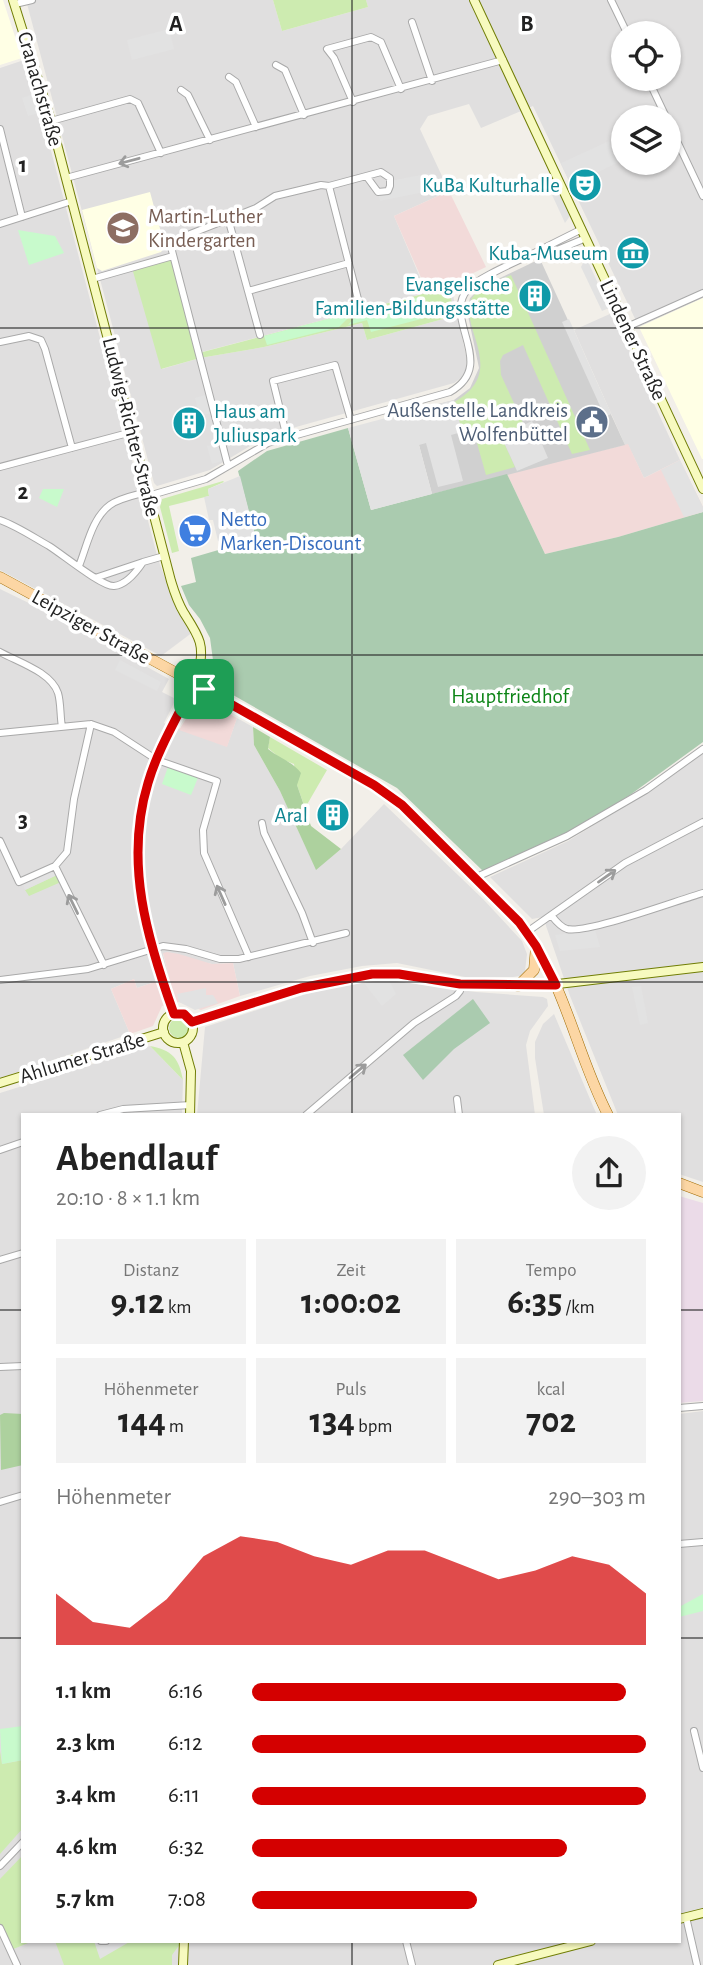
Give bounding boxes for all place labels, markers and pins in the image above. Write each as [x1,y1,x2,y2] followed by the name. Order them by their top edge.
[566,166,604,204] theatre icon: KuBa Kulturhalle
[422,175,560,196] place label: KuBa Kulturhalle
[148,206,263,251] place label: Martin-Luther Kindergarten
[104,209,142,247] school or university icon: Martin-Luther Kindergarten
[614,234,652,272] museum icon: Kuba-Museum
[488,243,608,264] place label: Kuba-Museum
[315,274,510,319] place label: Evangelische Familien-Bildungsstätte
[516,277,554,315] building icon: Evangelische Familien-Bildungsstätte
[387,400,568,445] place label: Außenstelle Landkreis Wolfenbüttel
[214,401,297,446] place label: Haus am Juliuspark
[573,403,611,441] public building icon: Außenstelle Landkreis Wolfenbüttel
[170,404,208,442] building icon: Haus am Juliuspark
[220,509,361,554] place label: Netto Marken-Discount
[176,512,214,550] supermarket icon: Netto Marken-Discount
[174,659,234,719] pin
[314,796,352,834] building icon: Aral
[275,805,308,826] place label: Aral

